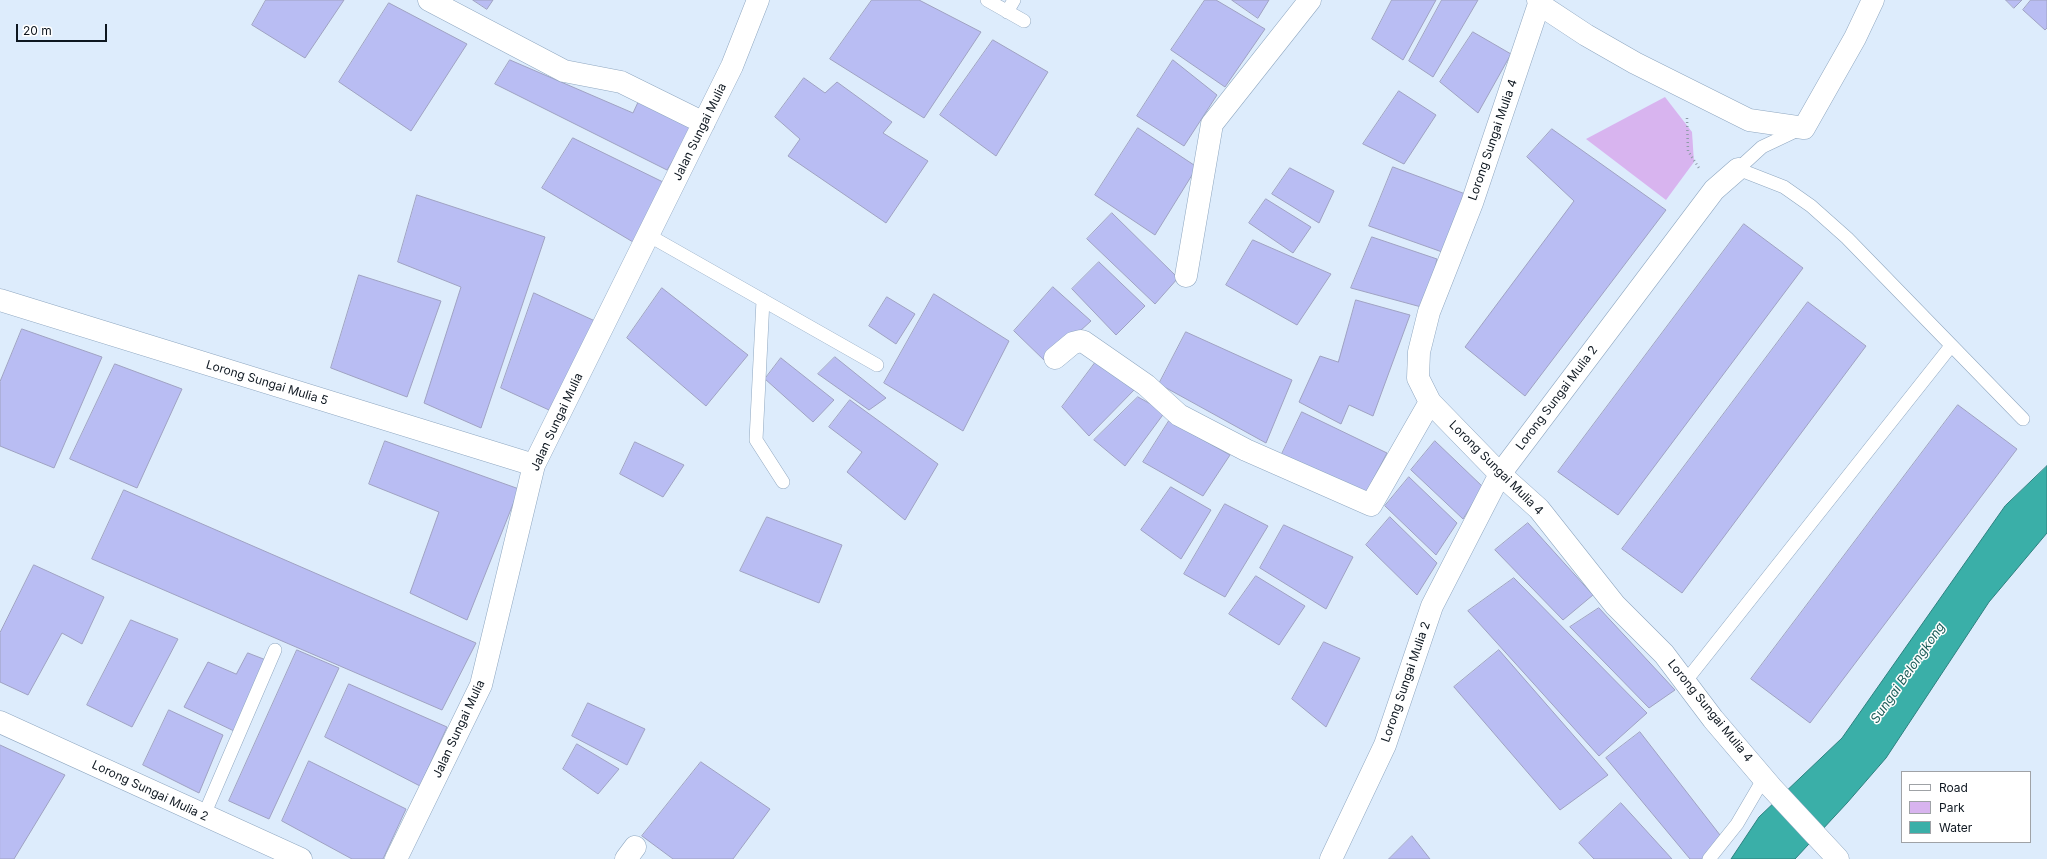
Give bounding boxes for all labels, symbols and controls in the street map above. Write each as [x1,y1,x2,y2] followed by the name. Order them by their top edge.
[18,16,109,42] scale bar
[23,23,52,38] text: 20 m
[1465,78,1521,202] street label: Lorong Sungai Mulia 4
[670,81,730,183] street label: Jalan Sungai Mulia
[1513,343,1601,453] street label: Lorong Sungai Mulia 2
[204,358,330,408] street label: Lorong Sungai Mulia 5
[528,371,586,473] street label: Jalan Sungai Mulia
[1446,418,1546,518] street label: Lorong Sungai Mulia 4
[1379,620,1433,744] street label: Lorong Sungai Mulia 2
[1867,620,1949,726] water label: Sungai Belongkong
[1664,657,1756,765] street label: Lorong Sungai Mulia 4
[430,678,488,780] street label: Jalan Sungai Mulia
[90,758,210,824] street label: Lorong Sungai Mulia 2
[1901,771,2031,843] legend
[1939,780,1968,795] text: Road
[1939,800,1965,815] text: Park
[1939,820,1972,835] text: Water

